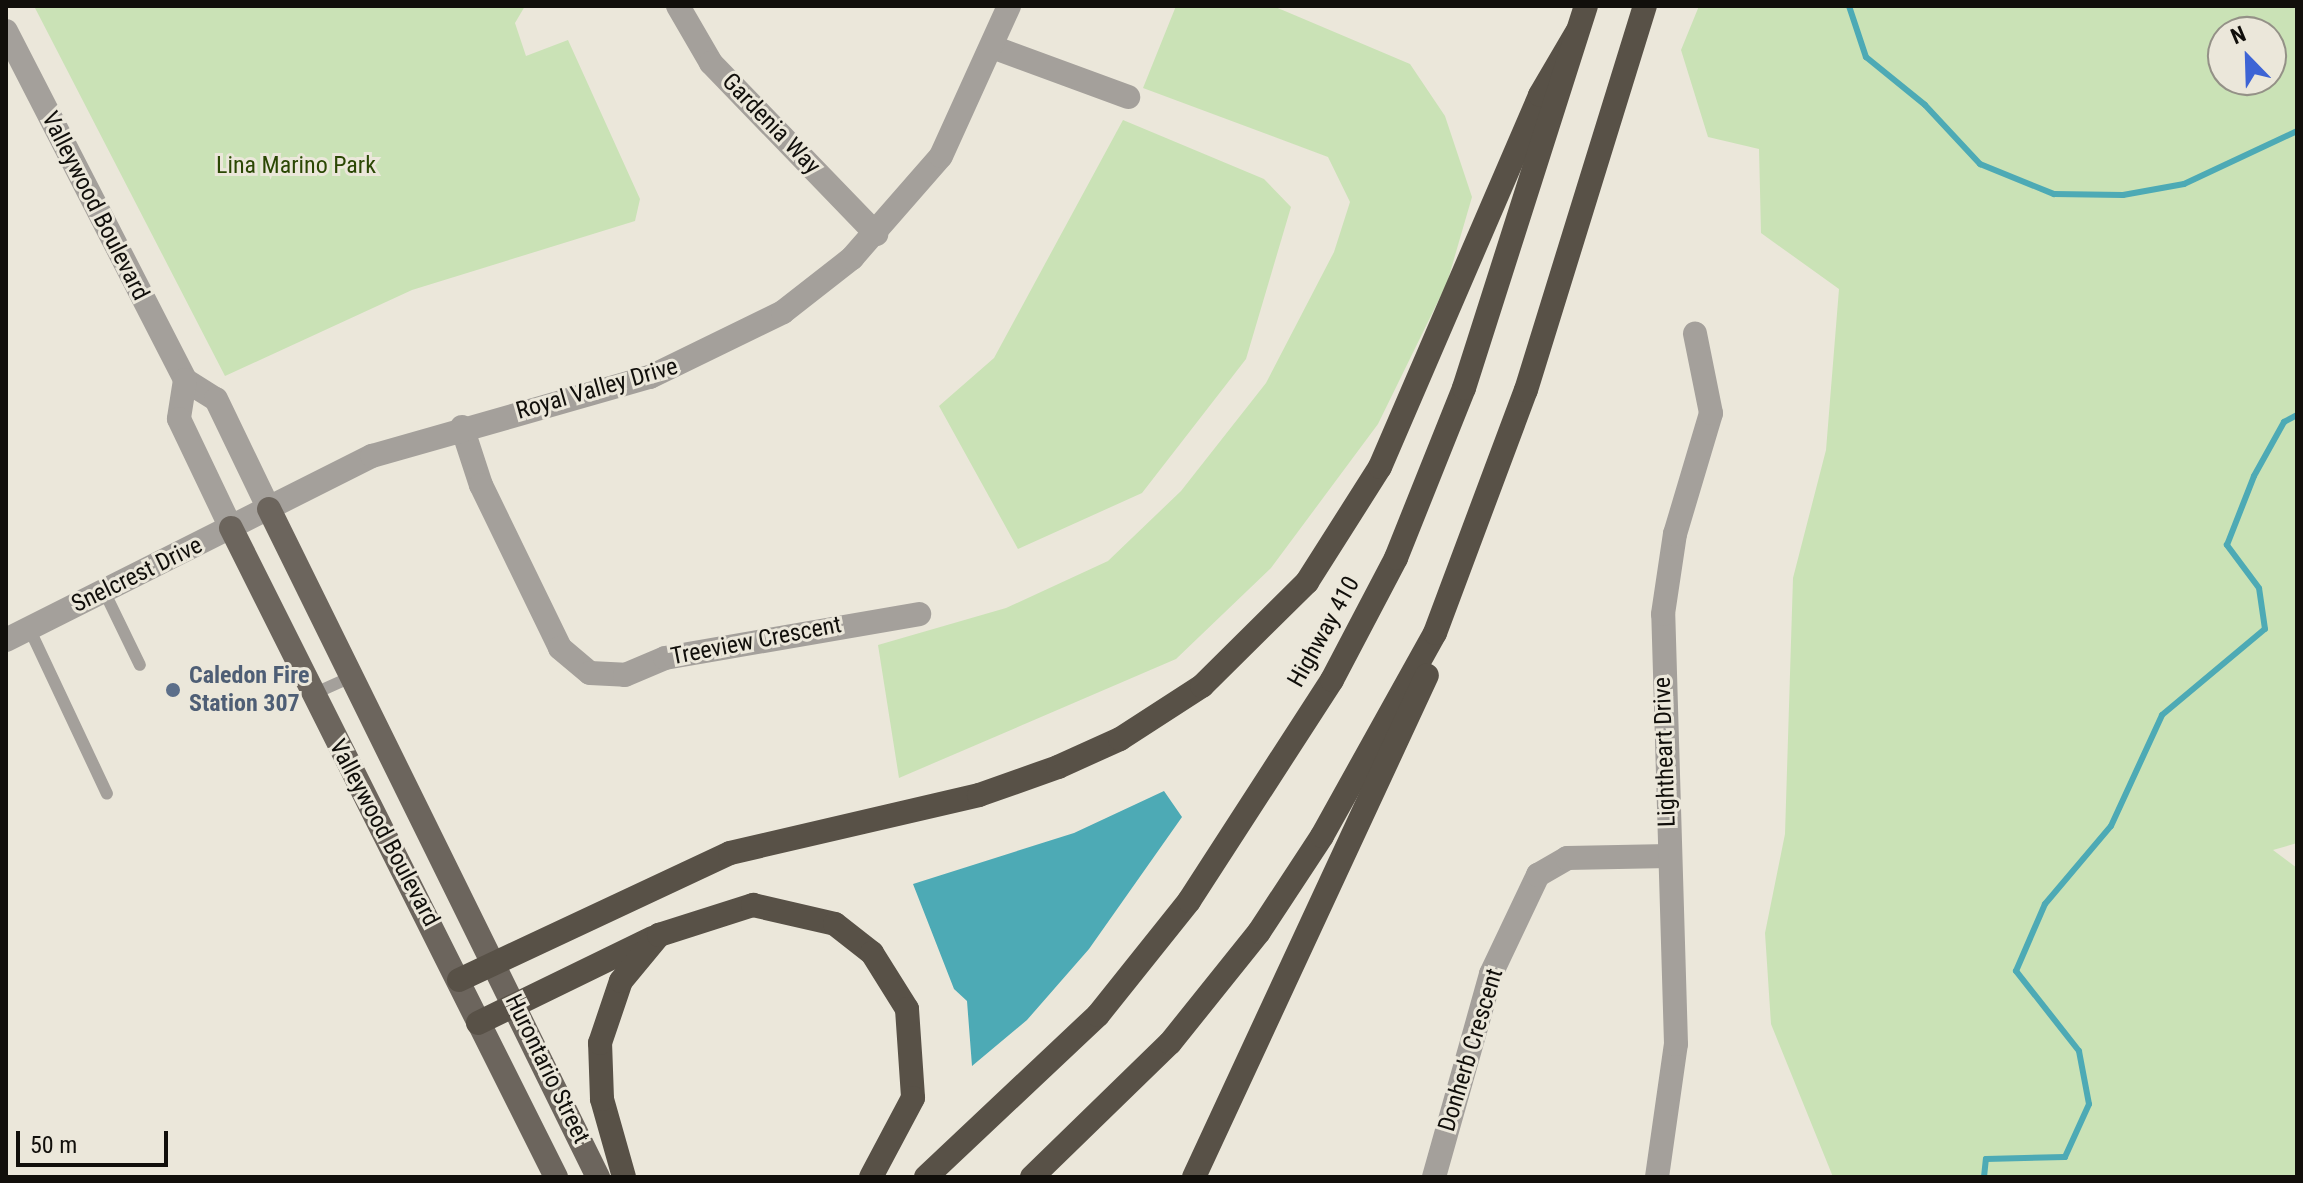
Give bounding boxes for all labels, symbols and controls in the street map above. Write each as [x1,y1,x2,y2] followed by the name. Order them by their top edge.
[2207,16,2287,96] north arrow
[2227,21,2249,49] text: N
[716,68,826,180] street label: Gardenia Way
[35,107,155,305] street label: Valleywood Boulevard
[216,152,376,180] park label: Lina Marino Park
[513,352,681,426] street label: Royal Valley Drive
[67,531,207,619] street label: Snelcrest Drive
[1282,572,1366,692] street label: Highway 410
[668,610,844,672] street label: Treeview Crescent
[189,662,309,718] place label: Caledon Fire Station 307
[1648,676,1682,828] street label: Lightheart Drive
[164,681,182,699] marker: Caledon Fire Station 307
[323,735,445,931] street label: Valleywood Boulevard
[1433,965,1509,1135] street label: Donherb Crescent
[498,990,596,1148] street label: Hurontario Street
[20,1115,172,1165] scale bar
[30,1131,77,1159] text: 50 m

